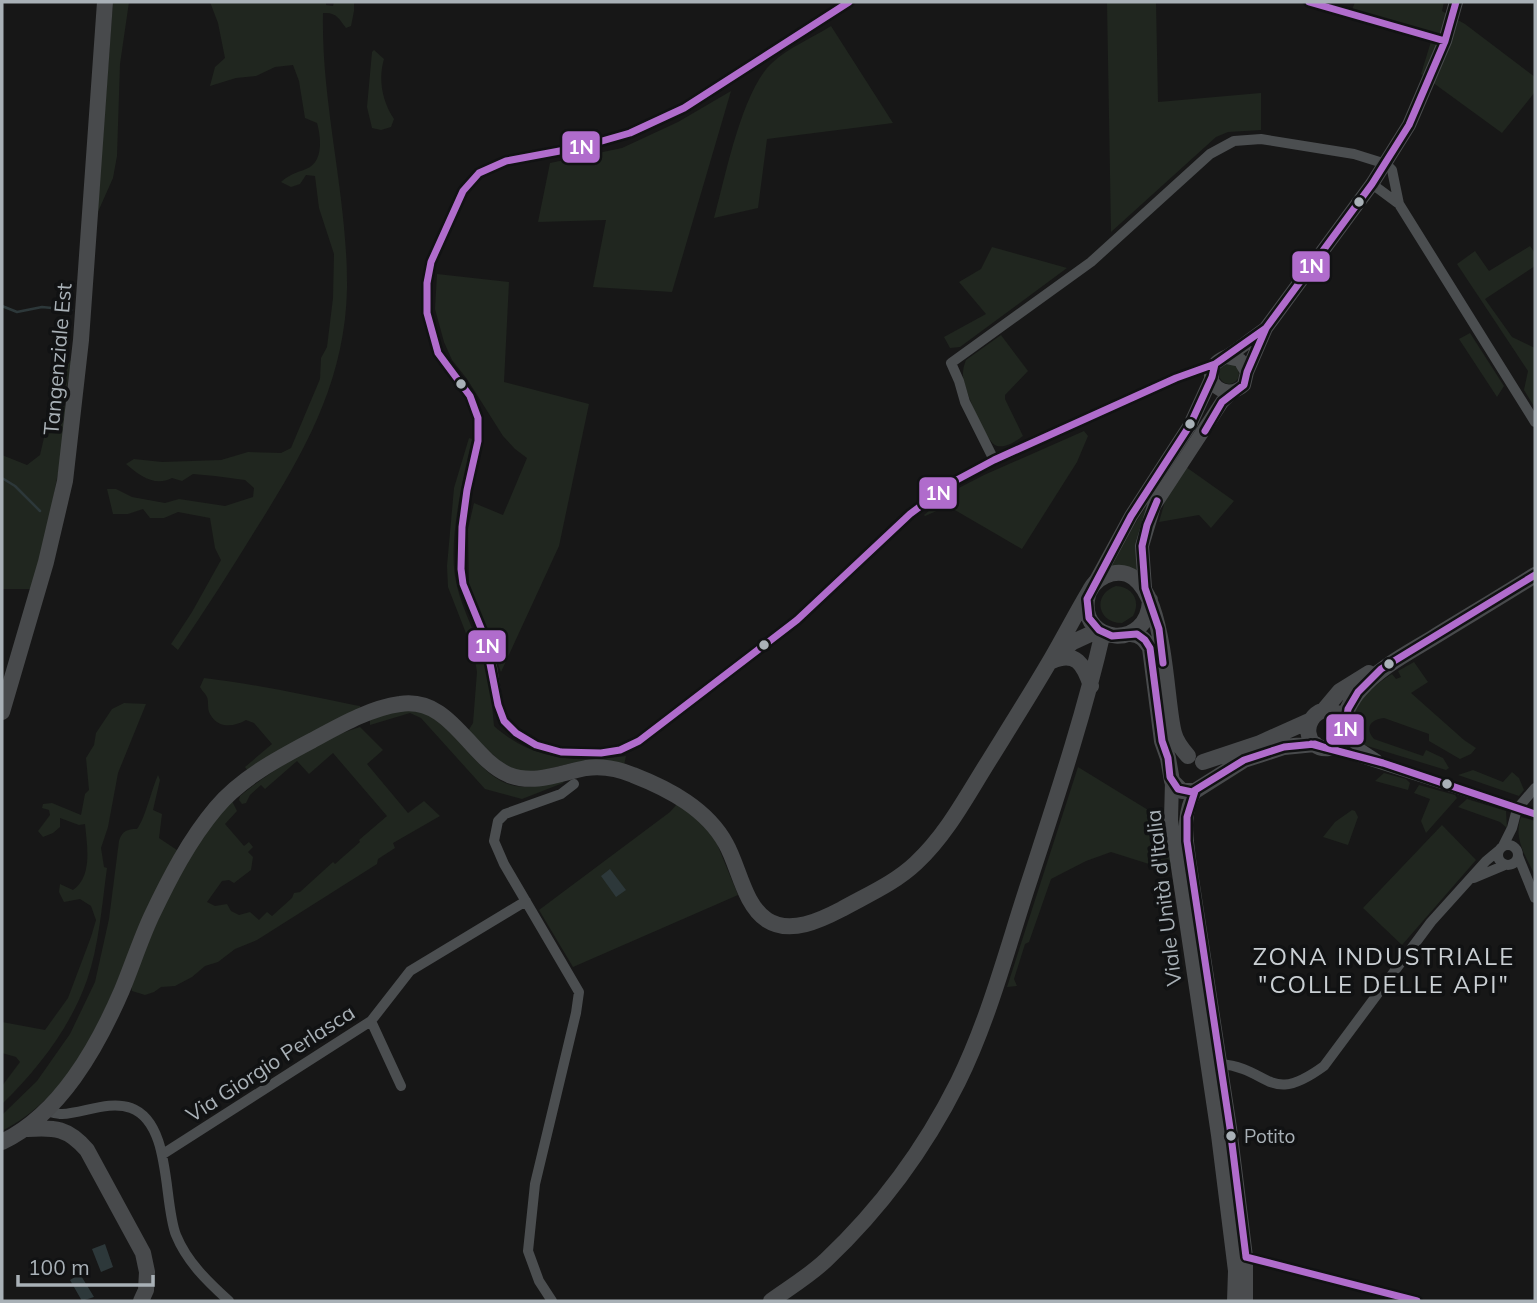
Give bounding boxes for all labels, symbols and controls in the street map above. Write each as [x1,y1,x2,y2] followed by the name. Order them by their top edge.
[561,130,601,164] line badge: 1N
[568,135,594,159] text: 1N
[1352,195,1366,209] unlabelled marker
[1291,250,1331,283] line badge: 1N
[1298,254,1324,278] text: 1N
[37,282,77,436] street label: Tangenziale Est
[454,377,468,391] unlabelled marker
[1183,417,1197,431] unlabelled marker
[918,476,958,510] line badge: 1N
[925,481,951,505] text: 1N
[467,629,507,663] line badge: 1N
[474,634,500,658] text: 1N
[757,638,771,652] unlabelled marker
[1382,657,1396,671] unlabelled marker
[1325,713,1365,746] line badge: 1N
[1332,717,1358,741] text: 1N
[1440,777,1454,791] unlabelled marker
[1139,808,1187,988] street label: Viale Unità d'Italia
[1253,941,1515,999] district label: ZONA INDUSTRIALE "COLLE DELLE API"
[181,999,359,1127] street label: Via Giorgio Perlasca
[1244,1124,1295,1148] place label: Potito
[1224,1129,1238,1143] marker: Potito
[18,1244,152,1288] scale bar
[28,1254,90,1280] text: 100 m

